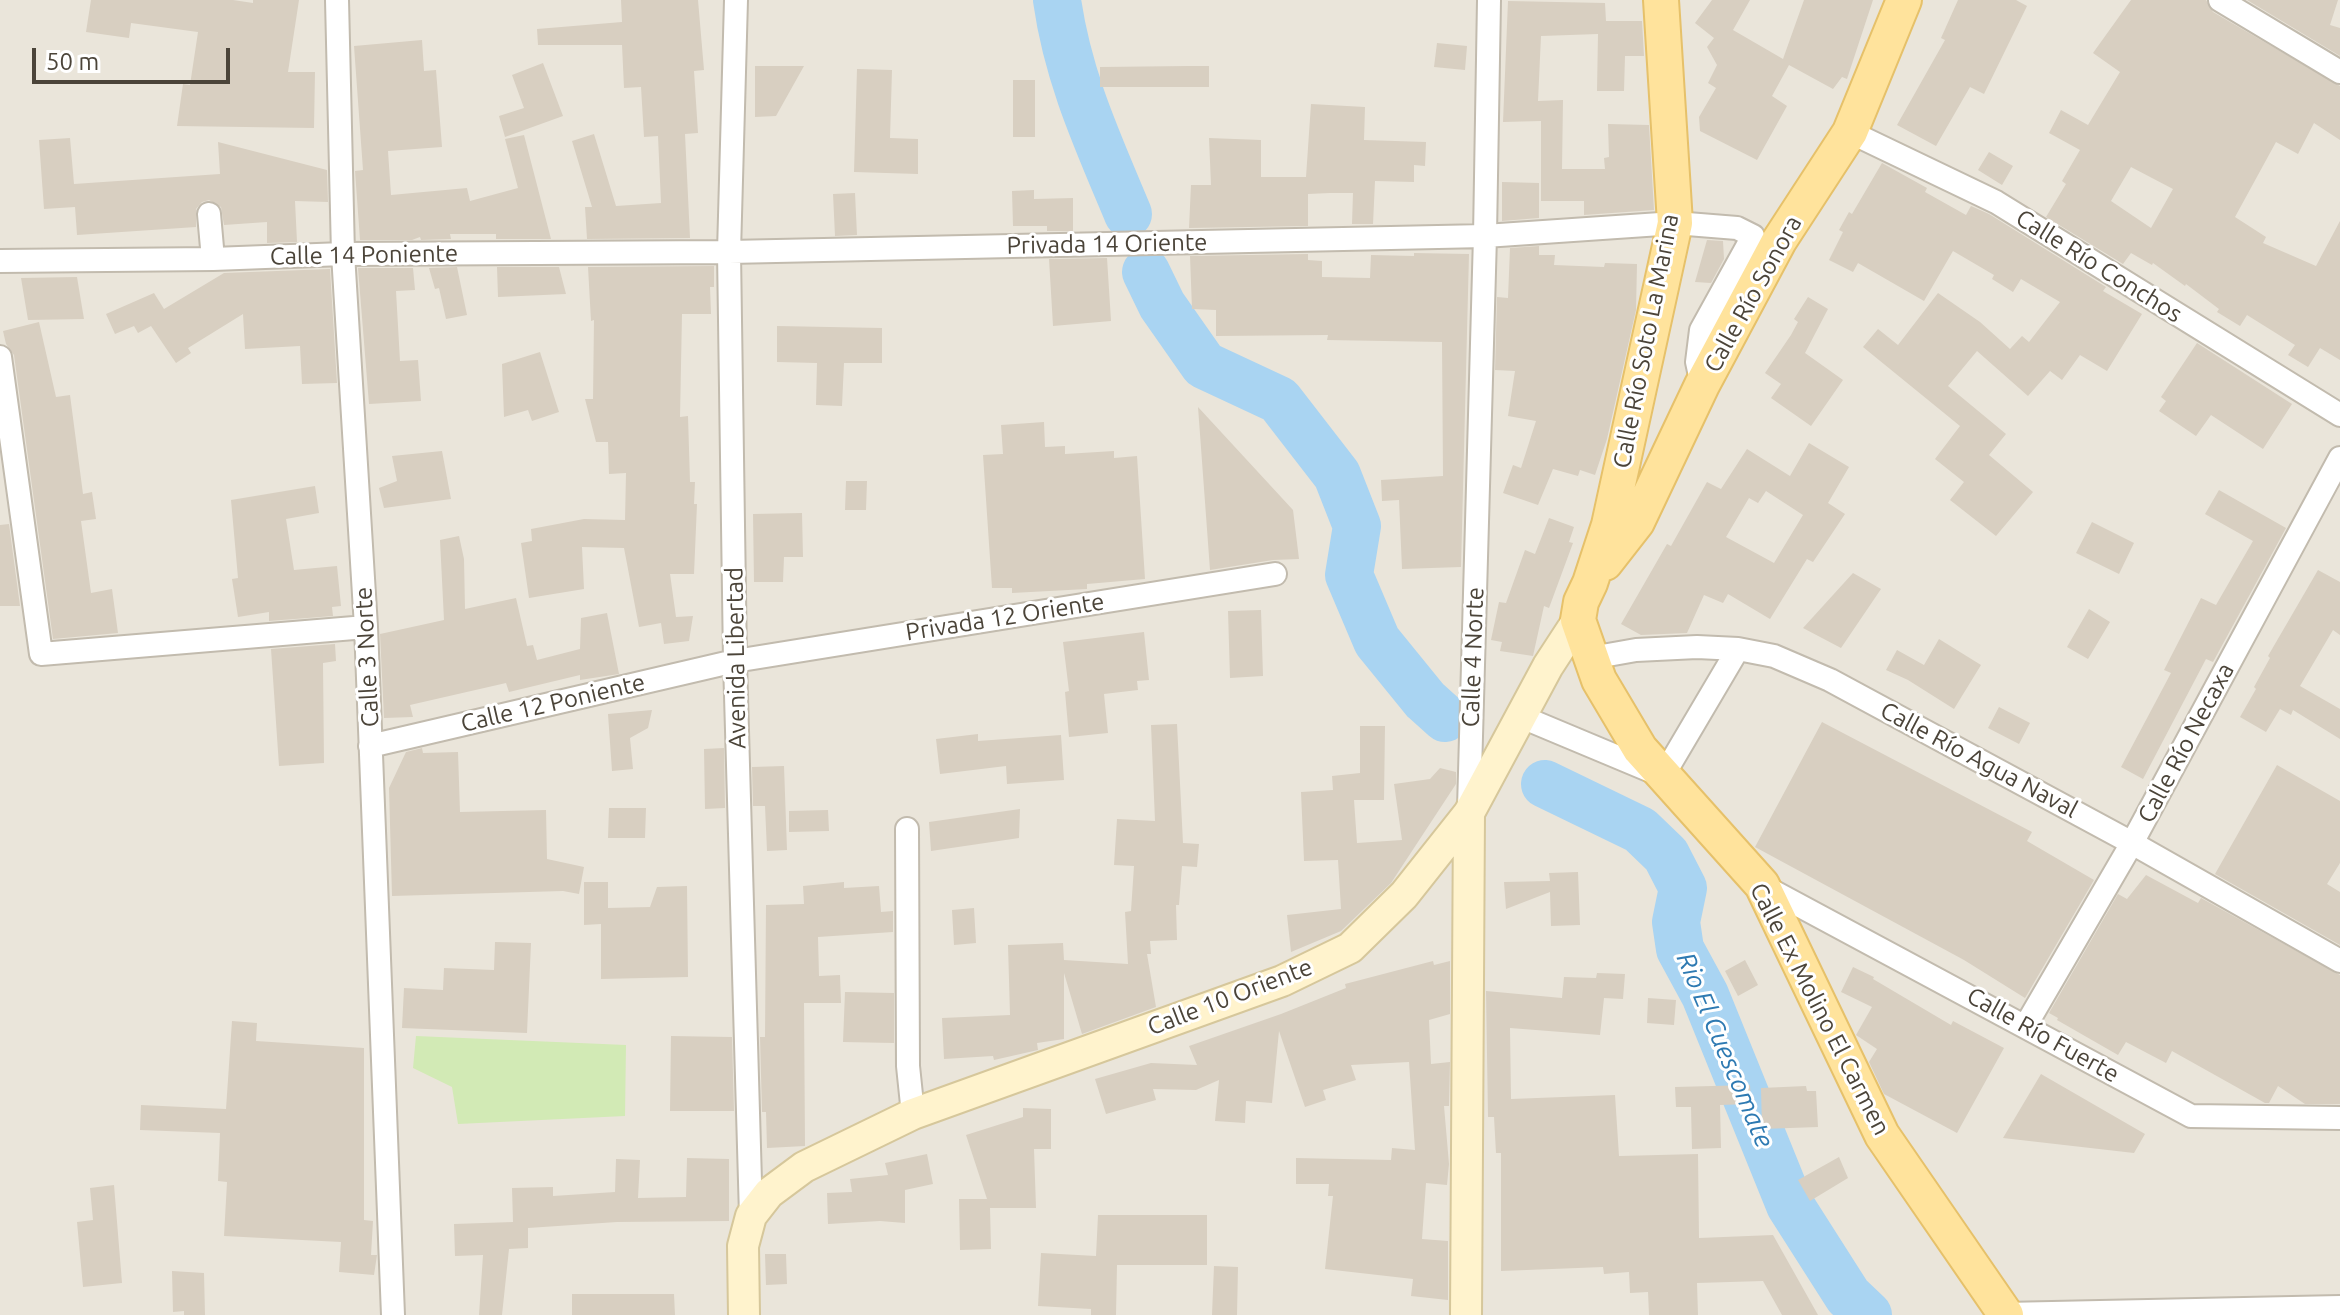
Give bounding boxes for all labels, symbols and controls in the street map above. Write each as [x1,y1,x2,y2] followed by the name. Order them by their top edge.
[36,32,234,82] scale bar
[46,48,99,75] text: 50 m
[2011,203,2187,329] street label: Calle Río Conchos
[1607,211,1685,471] street label: Calle Río Soto La Marina
[1698,211,1808,377] street label: Calle Río Sonora
[1006,228,1208,260] street label: Privada 14 Oriente
[270,239,458,271] street label: Calle 14 Poniente
[720,567,752,749] street label: Avenida Libertad
[349,586,385,728] street label: Calle 3 Norte
[1456,586,1490,728] street label: Calle 4 Norte
[904,587,1106,647] street label: Privada 12 Oriente
[2132,658,2240,828] street label: Calle Río Necaxa
[458,668,648,738] street label: Calle 12 Poniente
[1875,696,2083,824] street label: Calle Río Agua Naval
[1744,878,1896,1140] street label: Calle Ex Molino El Carmen
[1670,948,1780,1152] water label: Rio El Cuescomate
[1144,952,1316,1042] street label: Calle 10 Oriente
[1962,981,2124,1089] street label: Calle Río Fuerte

